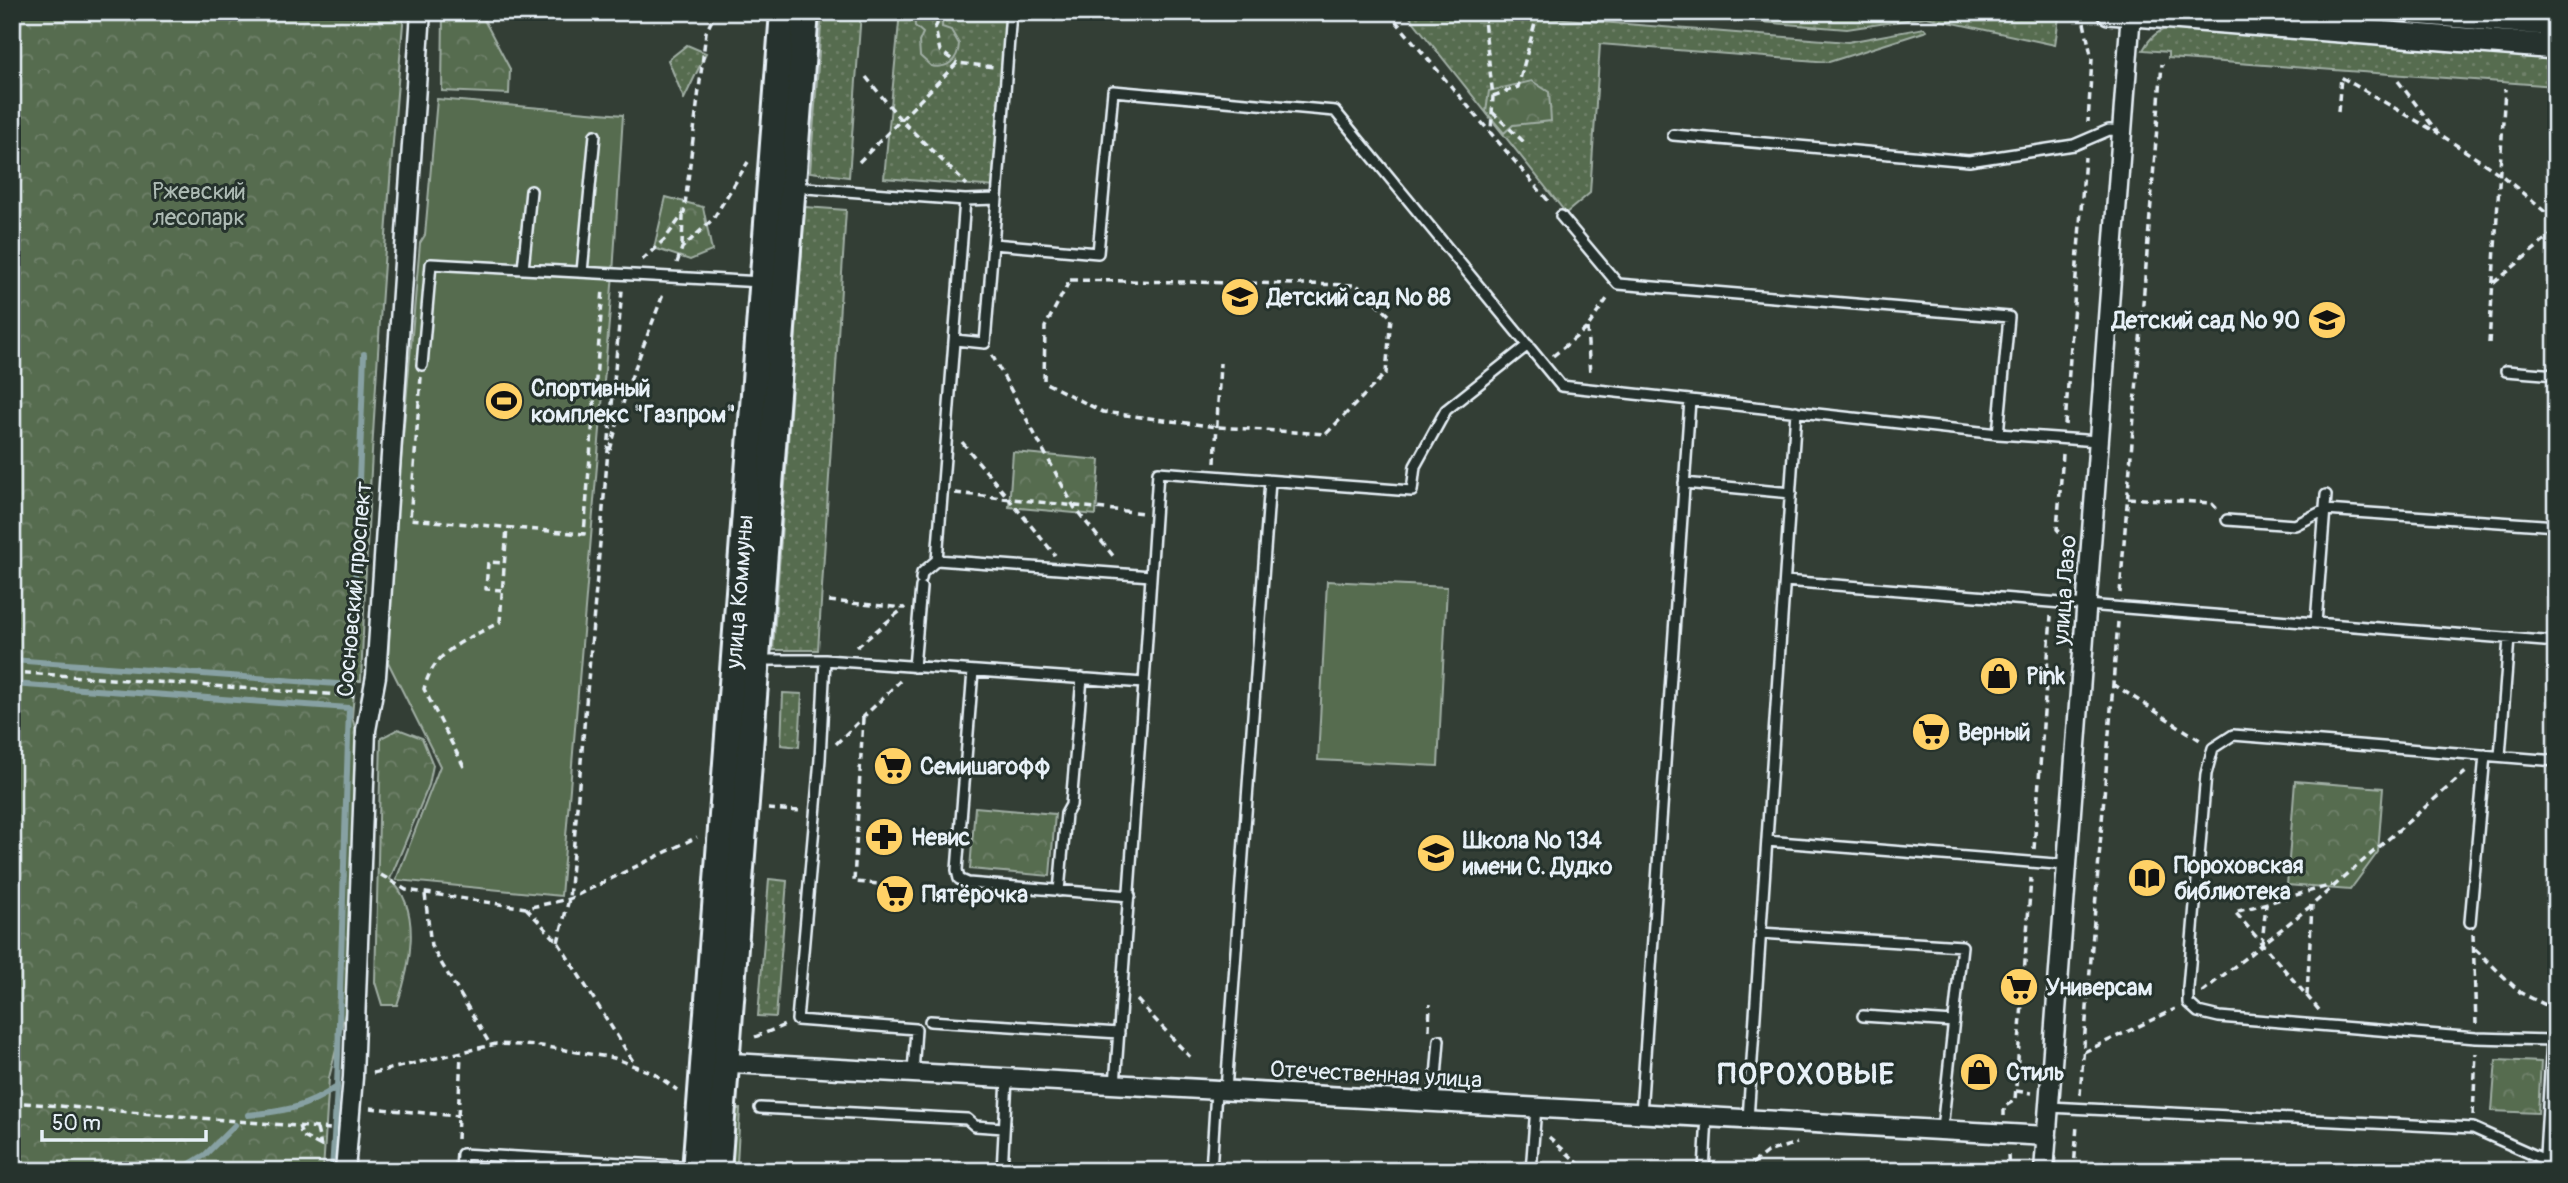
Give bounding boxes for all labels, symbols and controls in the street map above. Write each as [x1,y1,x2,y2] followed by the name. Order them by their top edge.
[152,177,246,232] park label: Ржевский лесопарк
[1219,276,1261,318] school or university icon: Детский сад № 88
[1265,283,1451,312] place label: Детский сад № 88
[2306,299,2348,341] school or university icon: Детский сад № 90
[2110,306,2300,335] place label: Детский сад № 90
[531,374,736,429] place label: Cпортивный комплекс "Газпром"
[483,380,525,422] sports icon: Cпортивный комплекс "Газпром"
[331,480,378,698] street label: Сосновский проспект
[719,514,760,671] street label: улица Коммуны
[2046,534,2083,647] street label: улица Лазо
[1978,655,2020,697] shop icon: Pink
[2026,662,2066,691] place label: Pink
[1910,711,1952,753] supermarket icon: Верный
[1958,718,2031,747] place label: Верный
[872,745,914,787] supermarket icon: Семишагофф
[920,752,1051,781] place label: Семишагофф
[863,816,905,858] pharmacy icon: Невис
[911,823,970,852] place label: Невис
[1462,826,1613,881] place label: Школа № 134 имени С. Дудко
[1415,832,1457,874] school or university icon: Школа № 134 имени С. Дудко
[2174,851,2304,906] place label: Пороховская библиотека
[2126,857,2168,899] library icon: Пороховская библиотека
[874,873,916,915] supermarket icon: Пятёрочка
[922,880,1028,909] place label: Пятёрочка
[1998,966,2040,1008] supermarket icon: Универсам
[2046,973,2153,1002] place label: Универсам
[1958,1051,2000,1093] shop icon: Стиль
[1269,1054,1483,1095] street label: Отечественная улица
[1718,1056,1896,1093] district label: ПОРОХОВЫЕ
[2006,1058,2065,1087] place label: Стиль
[42,1099,206,1143] scale bar
[52,1110,101,1137] text: 50 m

